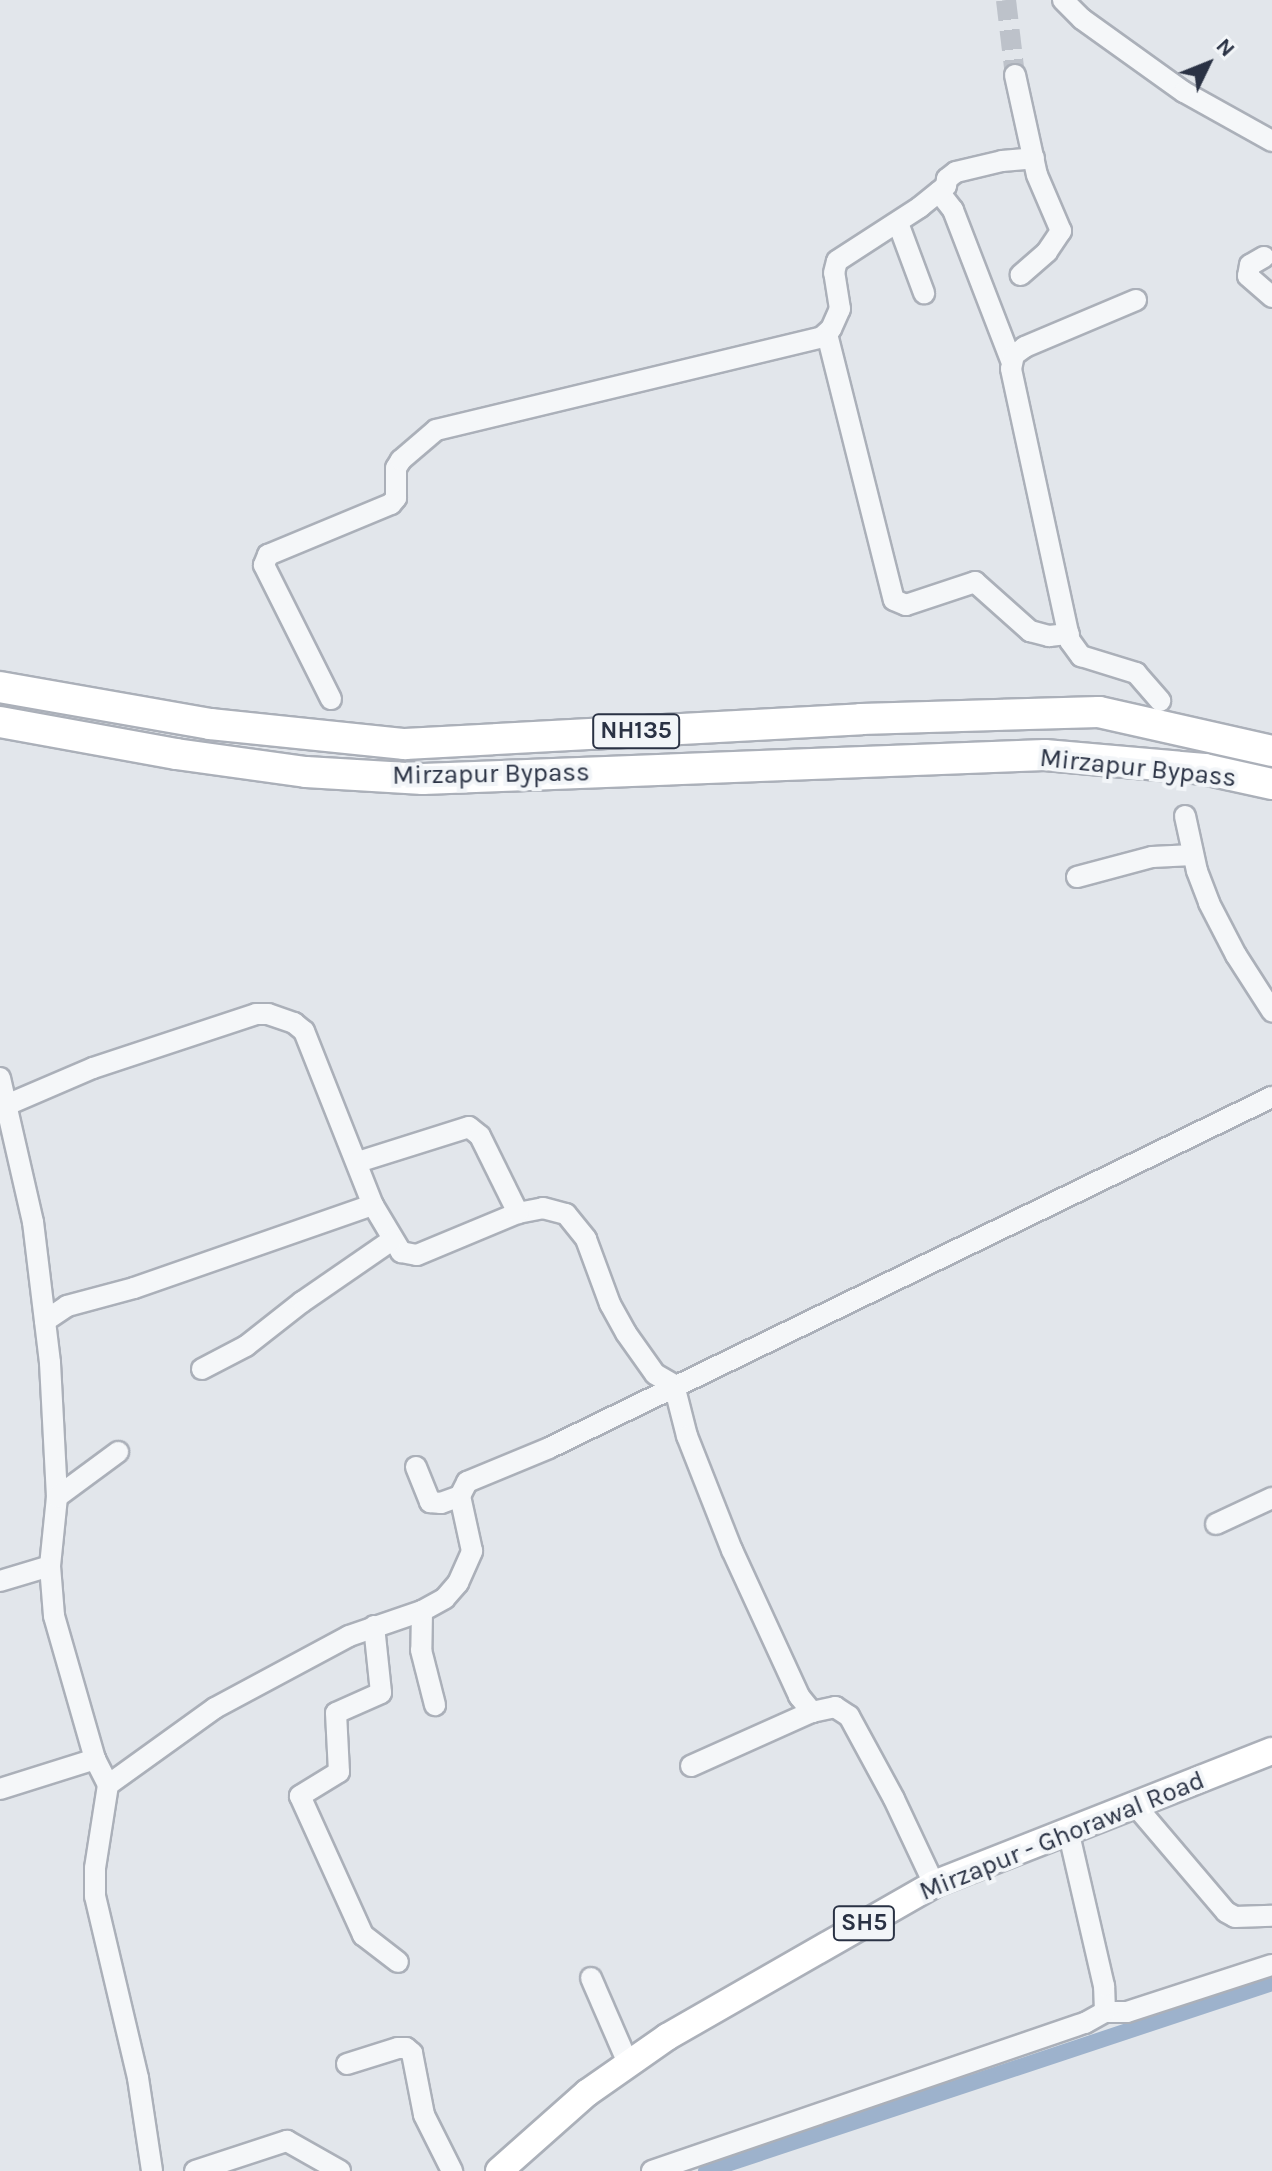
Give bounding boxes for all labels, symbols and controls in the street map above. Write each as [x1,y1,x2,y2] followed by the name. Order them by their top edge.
[1168,24,1248,104] north arrow
[1211,33,1240,62] text: N
[592,711,680,751] road number: NH135
[1038,742,1238,794] street label: Mirzapur Bypass
[392,757,590,791] street label: Mirzapur Bypass
[915,1765,1209,1907] street label: Mirzapur - Ghorawal Road
[832,1903,896,1943] road number: SH5

